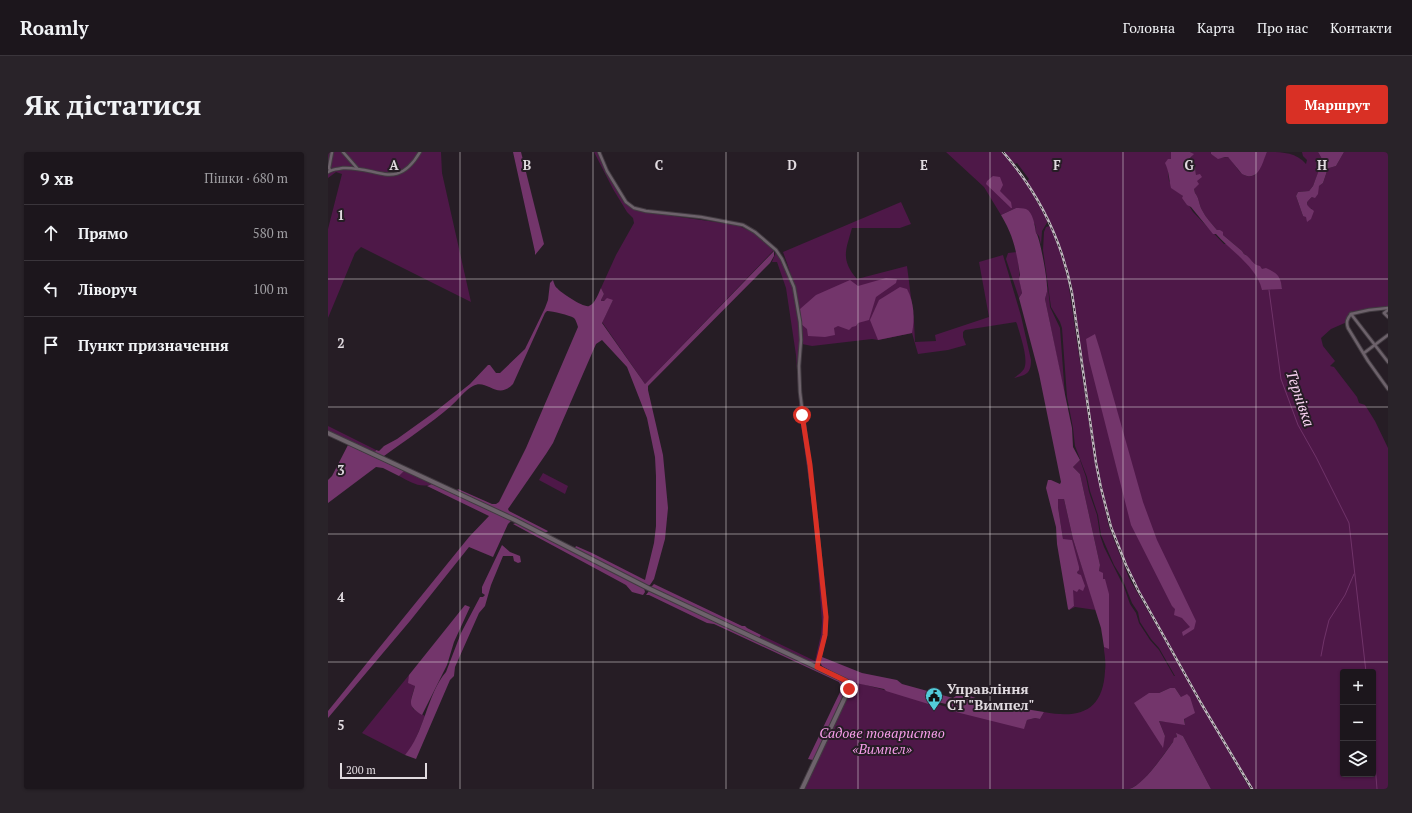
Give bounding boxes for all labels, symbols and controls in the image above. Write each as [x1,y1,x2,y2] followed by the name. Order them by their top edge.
[20,15,89,40] text: Roamly
[1123,18,1175,37] text: Головна
[1197,18,1235,37] text: Карта
[1257,18,1308,37] text: Про нас
[1330,18,1392,37] text: Контакти
[1286,85,1388,124] button: Маршрут
[24,86,201,123] text: Як дістатися
[389,156,399,174] text: A
[523,156,531,174] text: B
[655,156,663,174] text: C
[787,156,797,174] text: D
[920,156,928,174] text: E
[1053,156,1061,174] text: F
[1184,156,1194,174] text: G
[1317,156,1327,174] text: H
[40,167,73,190] text: 9 хв
[204,169,288,187] text: Пішки · 680 m
[337,206,345,224] text: 1
[40,222,62,244] icon: ahead
[78,223,128,243] text: Прямо
[253,224,288,242] text: 580 m
[40,278,62,300] icon: left
[78,279,137,299] text: Ліворуч
[253,280,288,298] text: 100 m
[40,334,62,356] icon: arrive
[337,334,345,352] text: 2
[78,335,229,355] text: Пункт призначення
[1282,367,1320,429] water label: Тернівка
[793,406,811,424] route start
[337,461,345,479] text: 3
[337,588,345,606] text: 4
[1340,669,1376,777] map controls
[1340,669,1376,705] button: +
[947,679,1034,714] place label: Управління СТ "Вимпел"
[840,680,858,698] route end
[924,686,944,711] public building icon: Управління СТ "Вимпел"
[1340,705,1376,741] button: −
[337,716,345,734] text: 5
[819,723,945,758] park label: Садове товариство «Вимпел»
[1340,741,1376,777] button: layers
[340,761,427,780] scale bar
[346,763,376,777] text: 200 m

